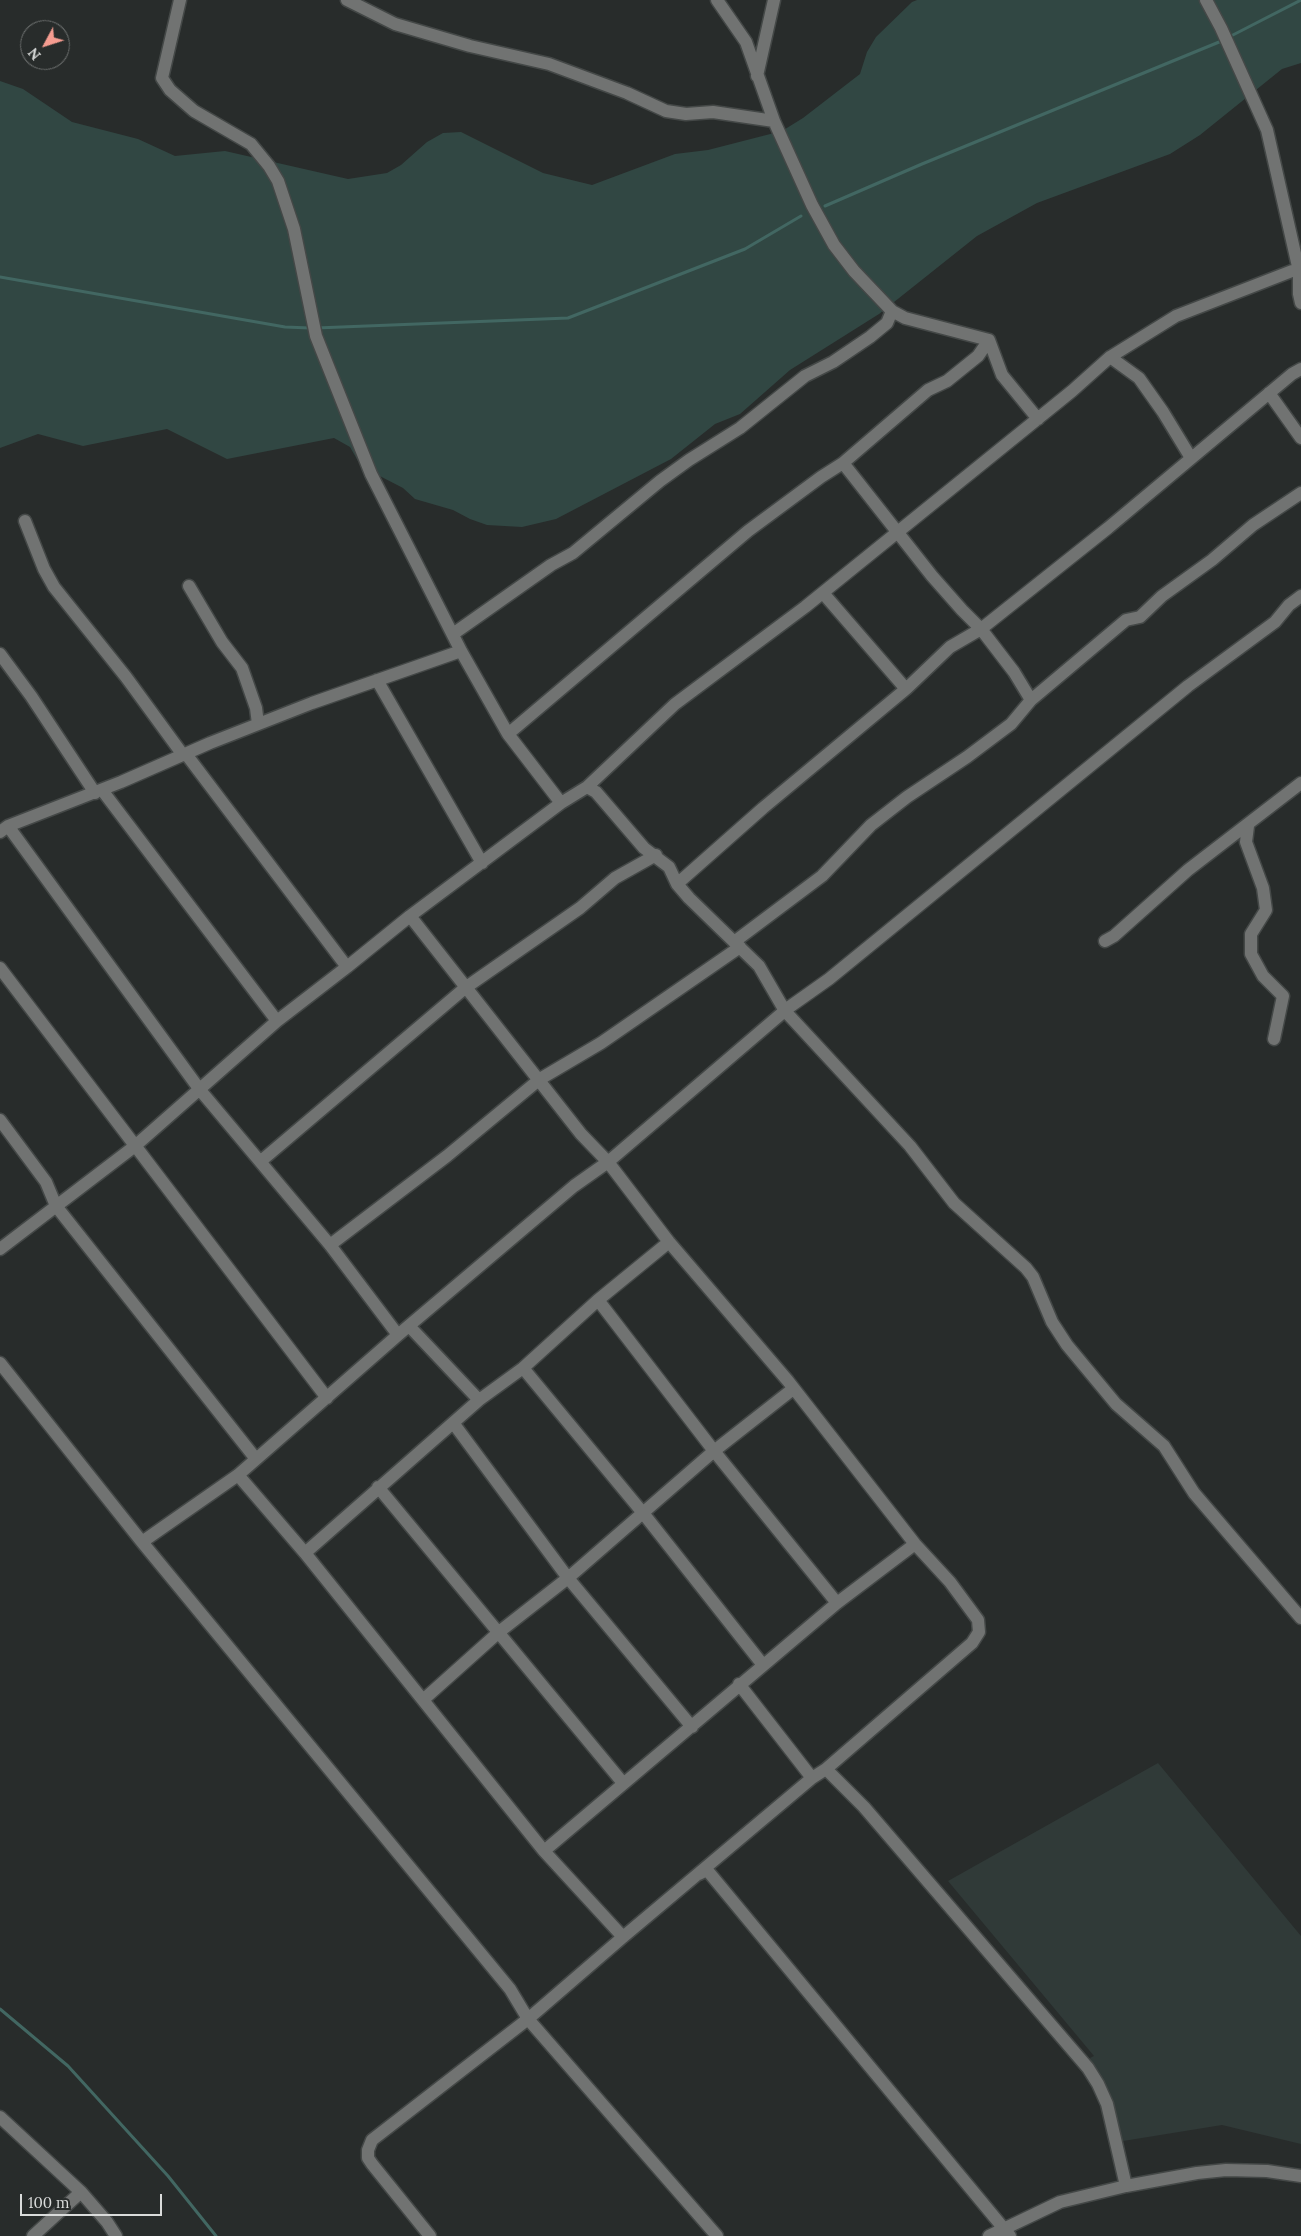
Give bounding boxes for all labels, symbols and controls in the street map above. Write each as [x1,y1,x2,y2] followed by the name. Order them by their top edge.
[20,20,70,70] north arrow
[24,44,45,64] text: N
[22,2184,165,2216] scale bar
[28,2193,69,2212] text: 100 m

